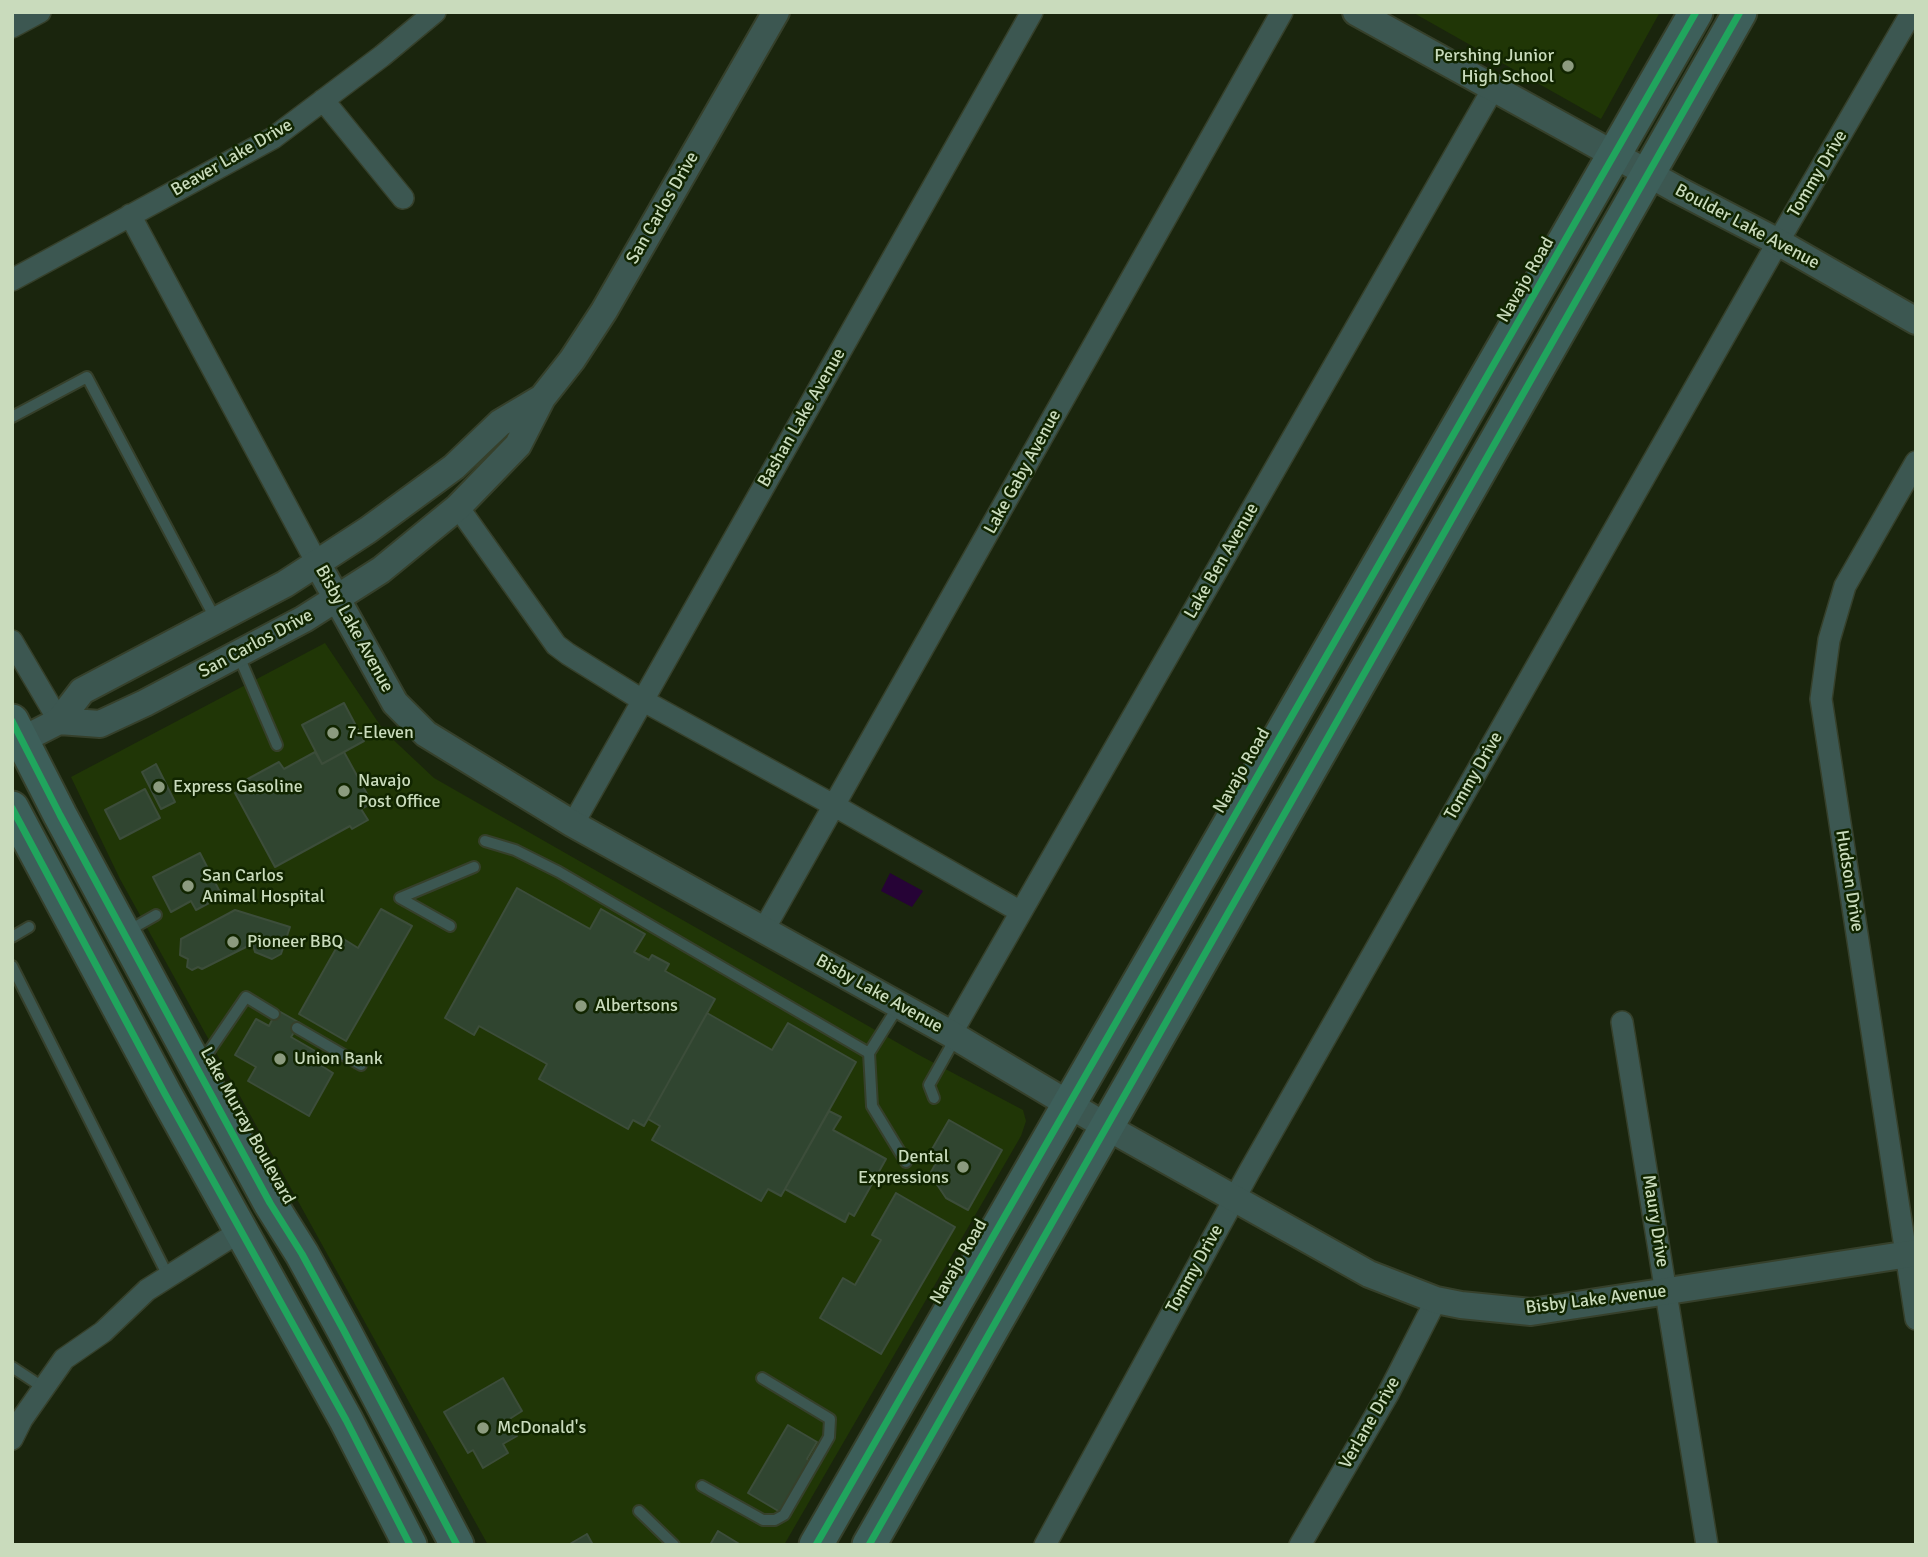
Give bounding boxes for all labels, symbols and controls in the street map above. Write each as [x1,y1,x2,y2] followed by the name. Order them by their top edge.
[1434,45,1554,88] place label: Pershing Junior High School
[1560,58,1576,74] marker: Pershing Junior High School
[167,115,297,201] street label: Beaver Lake Drive
[1784,127,1852,221] street label: Tommy Drive
[622,148,704,268] street label: San Carlos Drive
[1671,180,1823,274] street label: Boulder Lake Avenue
[1493,233,1559,327] street label: Navajo Road
[753,345,851,491] street label: Bashan Lake Avenue
[980,406,1066,538] street label: Lake Gaby Avenue
[1180,499,1264,623] street label: Lake Ben Avenue
[310,562,398,696] street label: Bisby Lake Avenue
[195,605,317,683] street label: San Carlos Drive
[347,722,414,744] place label: 7-Eleven
[1209,724,1275,818] street label: Navajo Road
[325,725,341,741] marker: 7-Eleven
[1440,728,1508,824] street label: Tommy Drive
[358,770,440,812] place label: Navajo Post Office
[173,776,303,798] place label: Express Gasoline
[151,779,167,795] marker: Express Gasoline
[336,783,352,799] marker: Navajo Post Office
[1830,829,1868,933] street label: Hudson Drive
[202,865,325,908] place label: San Carlos Animal Hospital
[180,878,196,894] marker: San Carlos Animal Hospital
[247,931,343,953] place label: Pioneer BBQ
[225,934,241,950] marker: Pioneer BBQ
[812,950,946,1038] street label: Bisby Lake Avenue
[595,995,678,1017] place label: Albertsons
[573,998,589,1014] marker: Albertsons
[195,1044,299,1208] street label: Lake Murray Boulevard
[294,1048,383,1070] place label: Union Bank
[272,1051,288,1067] marker: Union Bank
[858,1146,949,1188] place label: Dental Expressions
[955,1159,971,1175] marker: Dental Expressions
[1637,1173,1673,1269] street label: Maury Drive
[926,1215,992,1309] street label: Navajo Road
[1162,1221,1228,1317] street label: Tommy Drive
[1524,1281,1668,1319] street label: Bisby Lake Avenue
[1335,1373,1405,1473] street label: Verlane Drive
[497,1417,586,1439] place label: McDonald's
[475,1420,491,1436] marker: McDonald's

